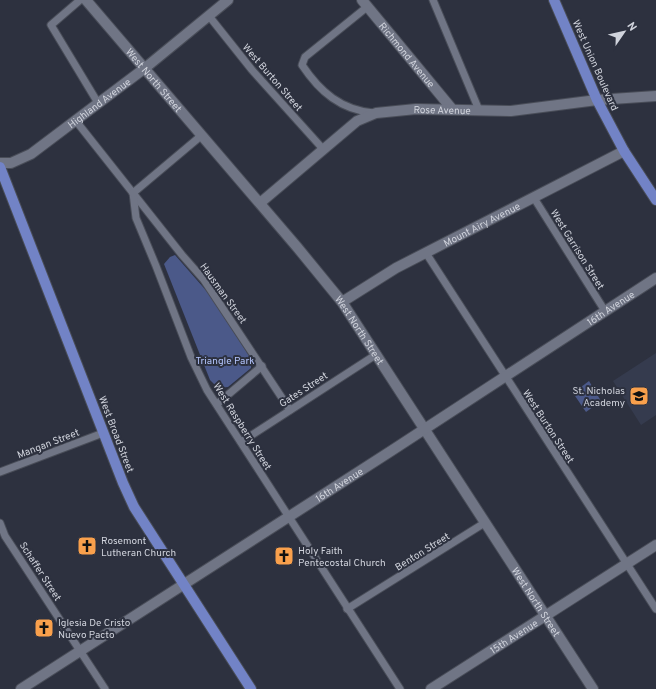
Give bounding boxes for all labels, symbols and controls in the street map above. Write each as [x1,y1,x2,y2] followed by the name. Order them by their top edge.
[604,12,644,52] north arrow
[569,18,621,113] street label: West Union Boulevard
[375,20,437,91] street label: Richmond Avenue
[623,20,639,34] text: N
[239,42,305,115] street label: West Burton Street
[122,46,184,116] street label: West North Street
[66,76,134,132] street label: Highland Avenue
[413,104,471,118] street label: Rose Avenue
[442,200,523,251] street label: Mount Airy Avenue
[547,207,607,293] street label: West Garrison Street
[196,261,249,327] street label: Hausman Street
[585,289,638,329] street label: 16th Avenue
[331,293,386,368] street label: West North Street
[195,355,255,368] park label: Triangle Park
[277,370,331,411] street label: Gates Street
[210,381,274,473] street label: West Raspberry Street
[572,385,625,410] place label: St. Nicholas Academy
[628,385,650,407] school or university icon: St. Nicholas Academy
[519,388,577,466] street label: West Burton Street
[95,394,136,475] street label: West Broad Street
[16,427,82,462] street label: Mangan Street
[313,466,366,506] street label: 16th Avenue
[393,530,453,574] street label: Benton Street
[76,535,98,557] church icon: Rosemont Lutheran Church
[101,535,176,560] place label: Rosemont Lutheran Church
[16,540,64,604] street label: Schaffer Street
[273,545,295,567] church icon: Holy Faith Pentecostal Church
[298,545,386,570] place label: Holy Faith Pentecostal Church
[508,565,562,640] street label: West North Street
[33,617,55,639] church icon: Iglesia De Cristo Nuevo Pacto
[58,617,131,642] place label: Iglesia De Cristo Nuevo Pacto
[488,617,541,658] street label: 15th Avenue

